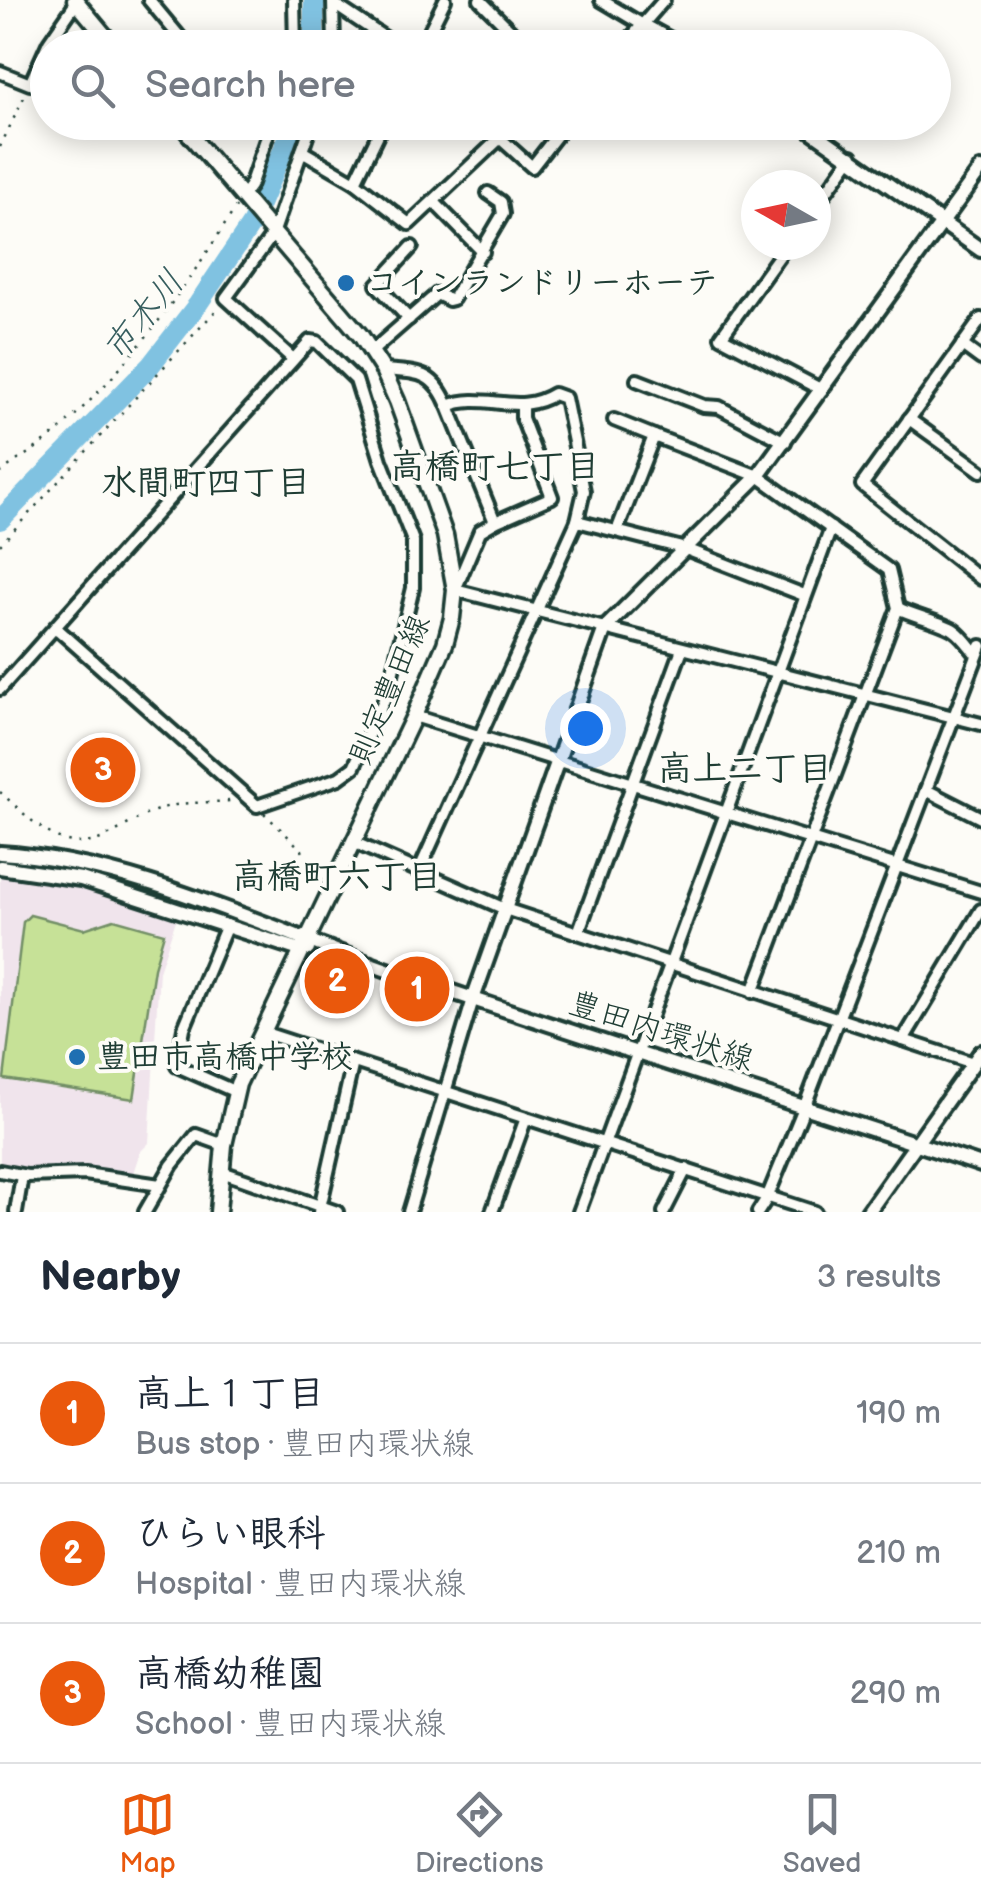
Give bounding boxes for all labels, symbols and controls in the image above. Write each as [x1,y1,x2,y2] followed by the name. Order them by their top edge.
[30,30,951,140] search box
[65,58,120,113] icon: search
[145,63,356,108] text: Search here
[741,170,831,260] north arrow
[94,262,194,370] water label: 市木川
[366,264,718,303] place label: コインランドリーホーテ
[335,272,357,294] marker: コインランドリーホーテ
[390,446,600,489] district label: 高橋町七丁目
[101,462,311,505] district label: 水間町四丁目
[341,609,439,771] street label: 則定豊田線
[560,703,611,754] your location
[70,732,136,808] pin: 3
[657,748,833,791] district label: 高上二丁目
[232,856,442,899] district label: 高橋町六丁目
[304,944,370,1018] pin: 2
[384,952,450,1026] pin: 1
[564,984,758,1080] street label: 豊田内環状線
[97,1038,353,1077] place label: 豊田市高橋中学校
[66,1046,88,1068] marker: 豊田市高橋中学校
[40,1252,180,1303] text: Nearby
[817,1258,941,1297] text: 3 results
[135,1372,325,1417] text: 高上１丁目
[66,1394,79,1433] text: 1
[856,1394,941,1433] text: 190 m
[135,1425,474,1464] text: Bus stop · 豊田内環状線
[135,1512,325,1557] text: ひらい眼科
[63,1534,82,1573] text: 2
[856,1534,941,1573] text: 210 m
[135,1565,465,1604] text: Hospital · 豊田内環状線
[135,1652,325,1697] text: 高橋幼稚園
[63,1674,82,1713] text: 3
[850,1674,941,1713] text: 290 m
[135,1705,445,1744] text: School · 豊田内環状線
[120,1787,176,1880] tab: Map
[415,1787,544,1880] tab: Directions
[783,1787,861,1880] tab: Saved

